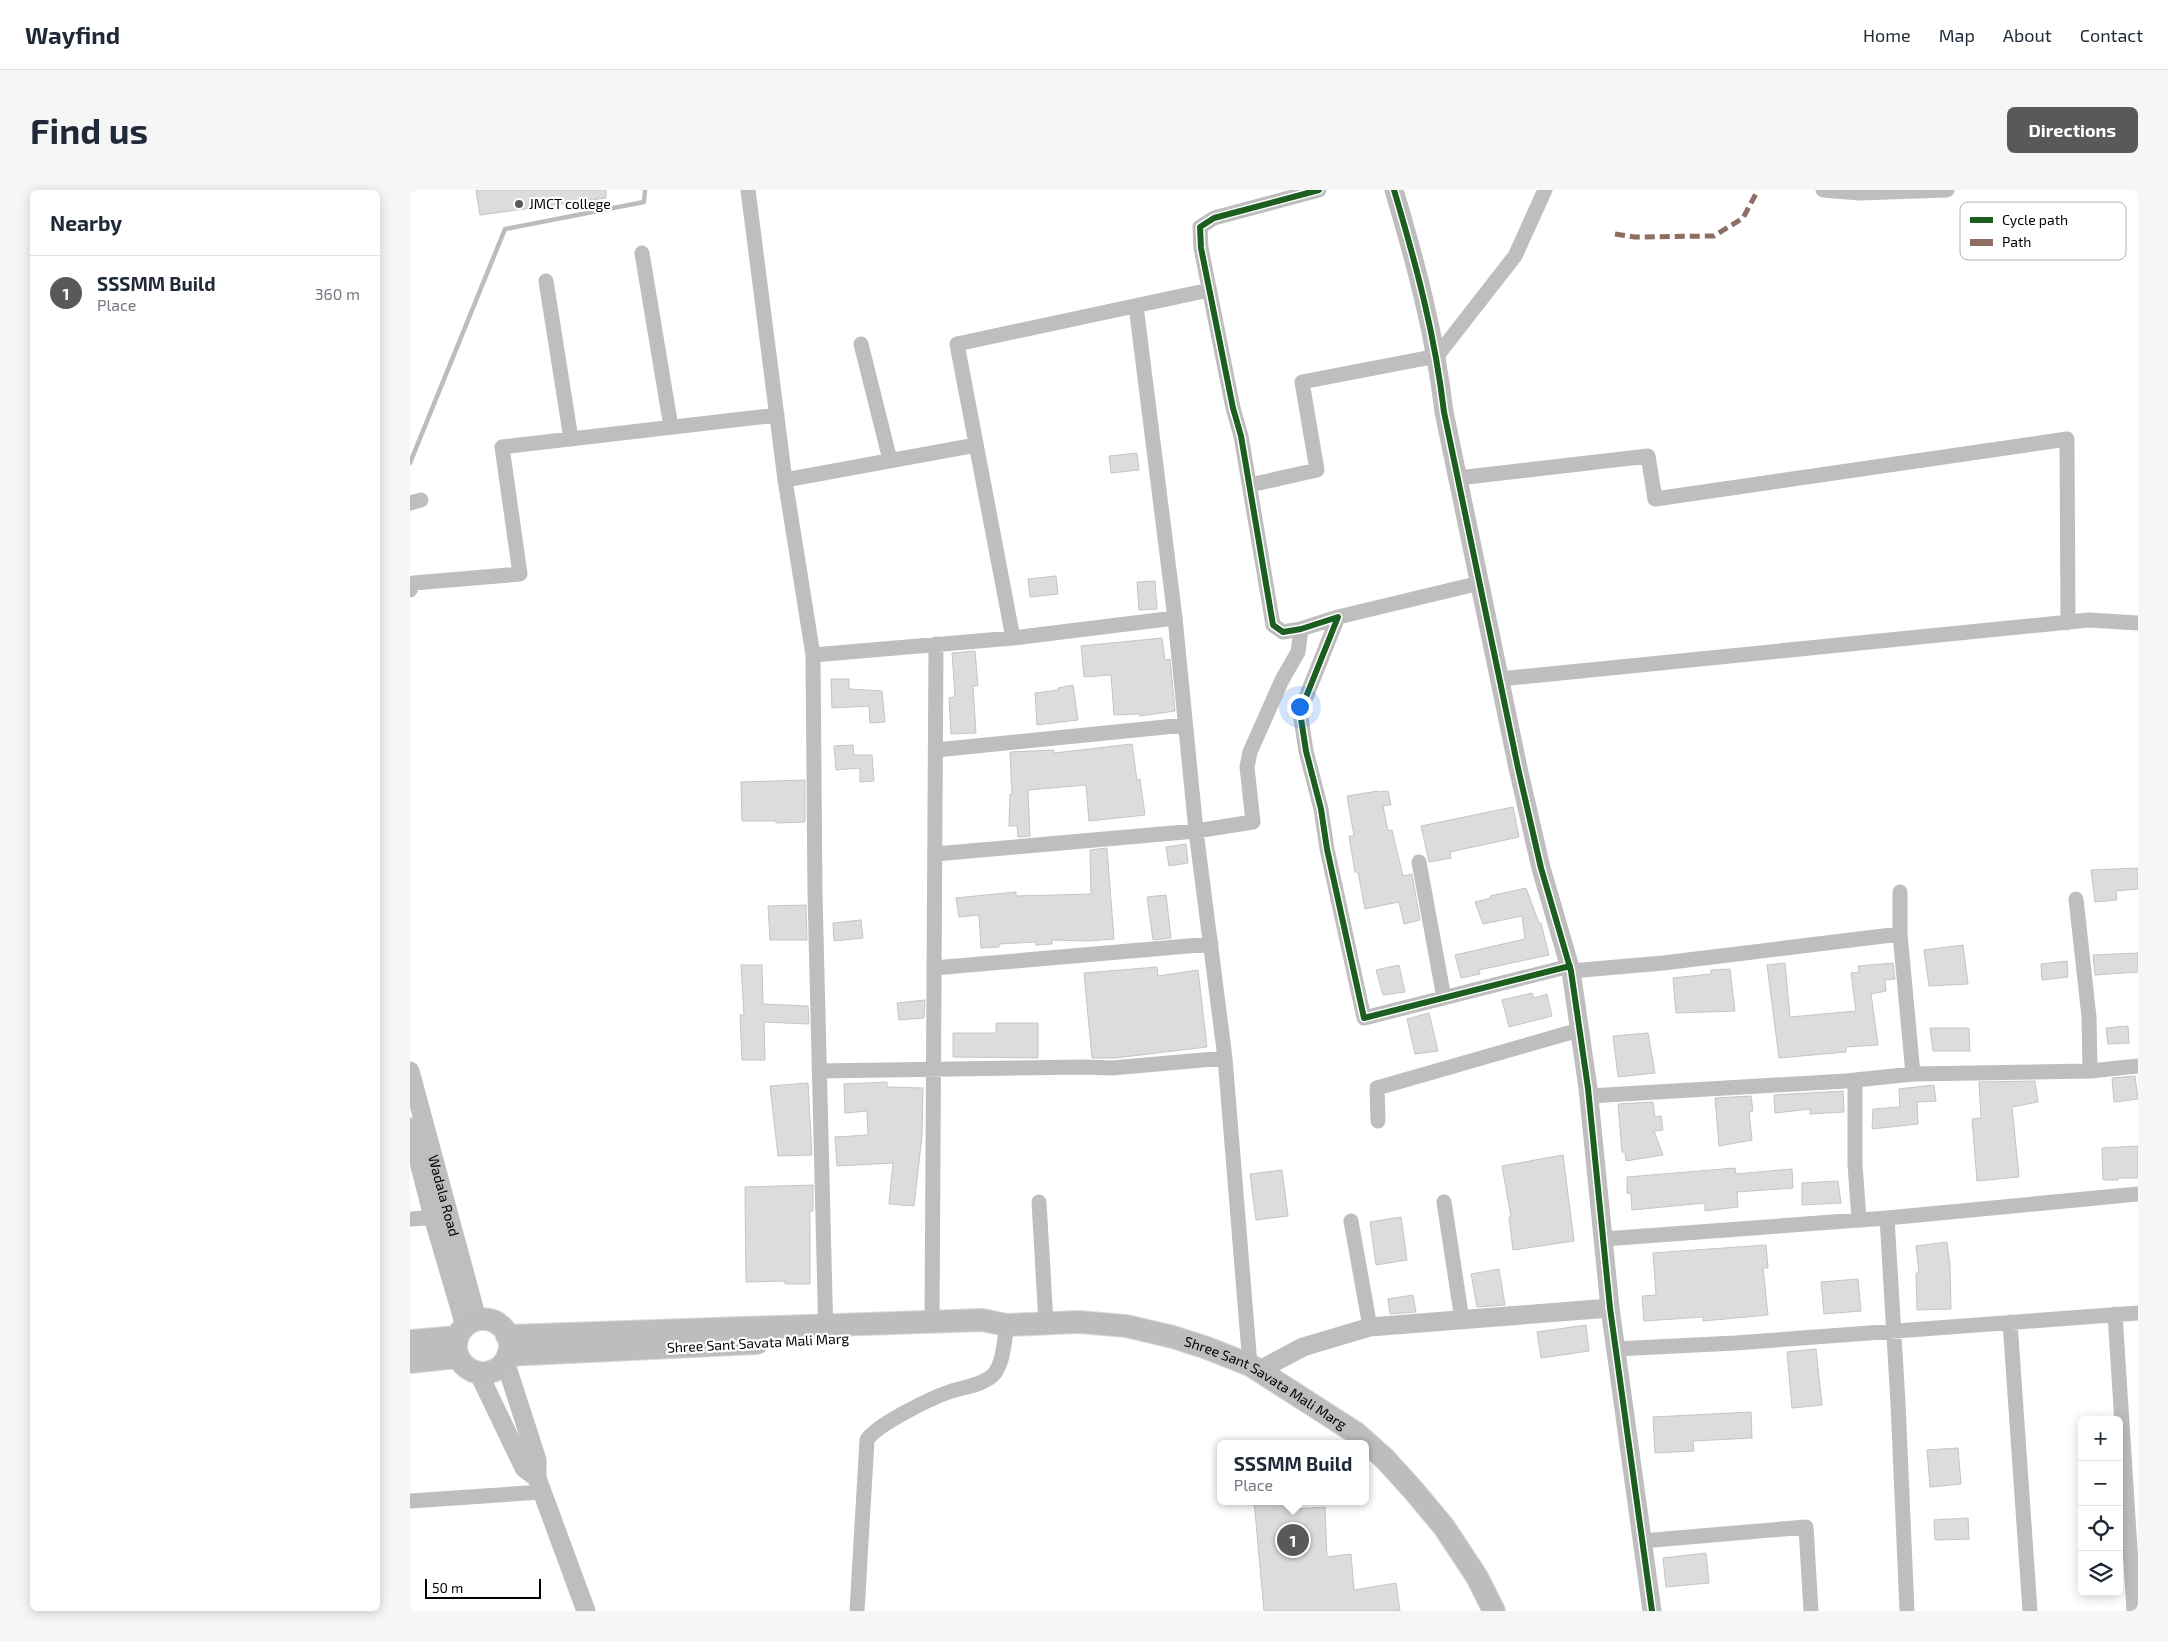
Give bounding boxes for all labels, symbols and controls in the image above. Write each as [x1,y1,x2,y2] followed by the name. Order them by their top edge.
[25,20,120,49] text: Wayfind
[1863,24,1911,46] text: Home
[1939,24,1975,46] text: Map
[2003,24,2052,46] text: About
[2080,24,2143,46] text: Contact
[2007,107,2138,153] button: Directions
[30,109,148,151] text: Find us
[529,195,611,212] place label: JMCT college
[513,198,525,210] marker: JMCT college
[1960,202,2126,260] legend
[50,210,122,235] text: Nearby
[2002,211,2068,228] text: Cycle path
[2002,233,2031,250] text: Path
[97,272,216,295] text: SSSMM Build
[63,284,69,303] text: 1
[315,284,360,303] text: 360 m
[97,295,136,314] text: Place
[1287,694,1313,720] your location
[425,1153,463,1238] street label: Wadala Road
[666,1329,850,1356] street label: Shree Sant Savata Mali Marg
[1182,1332,1350,1433] street label: Shree Sant Savata Mali Marg
[2078,1416,2123,1596] map controls
[2078,1416,2123,1461] button: +
[1217,1440,1369,1505] popup
[1234,1452,1352,1475] text: SSSMM Build
[2078,1461,2123,1506] button: −
[1234,1475,1273,1494] text: Place
[2078,1506,2123,1551] button: locate
[1277,1521,1309,1559] pin: 1
[2078,1551,2123,1596] button: layers
[425,1576,541,1599] scale bar
[432,1579,463,1596] text: 50 m

